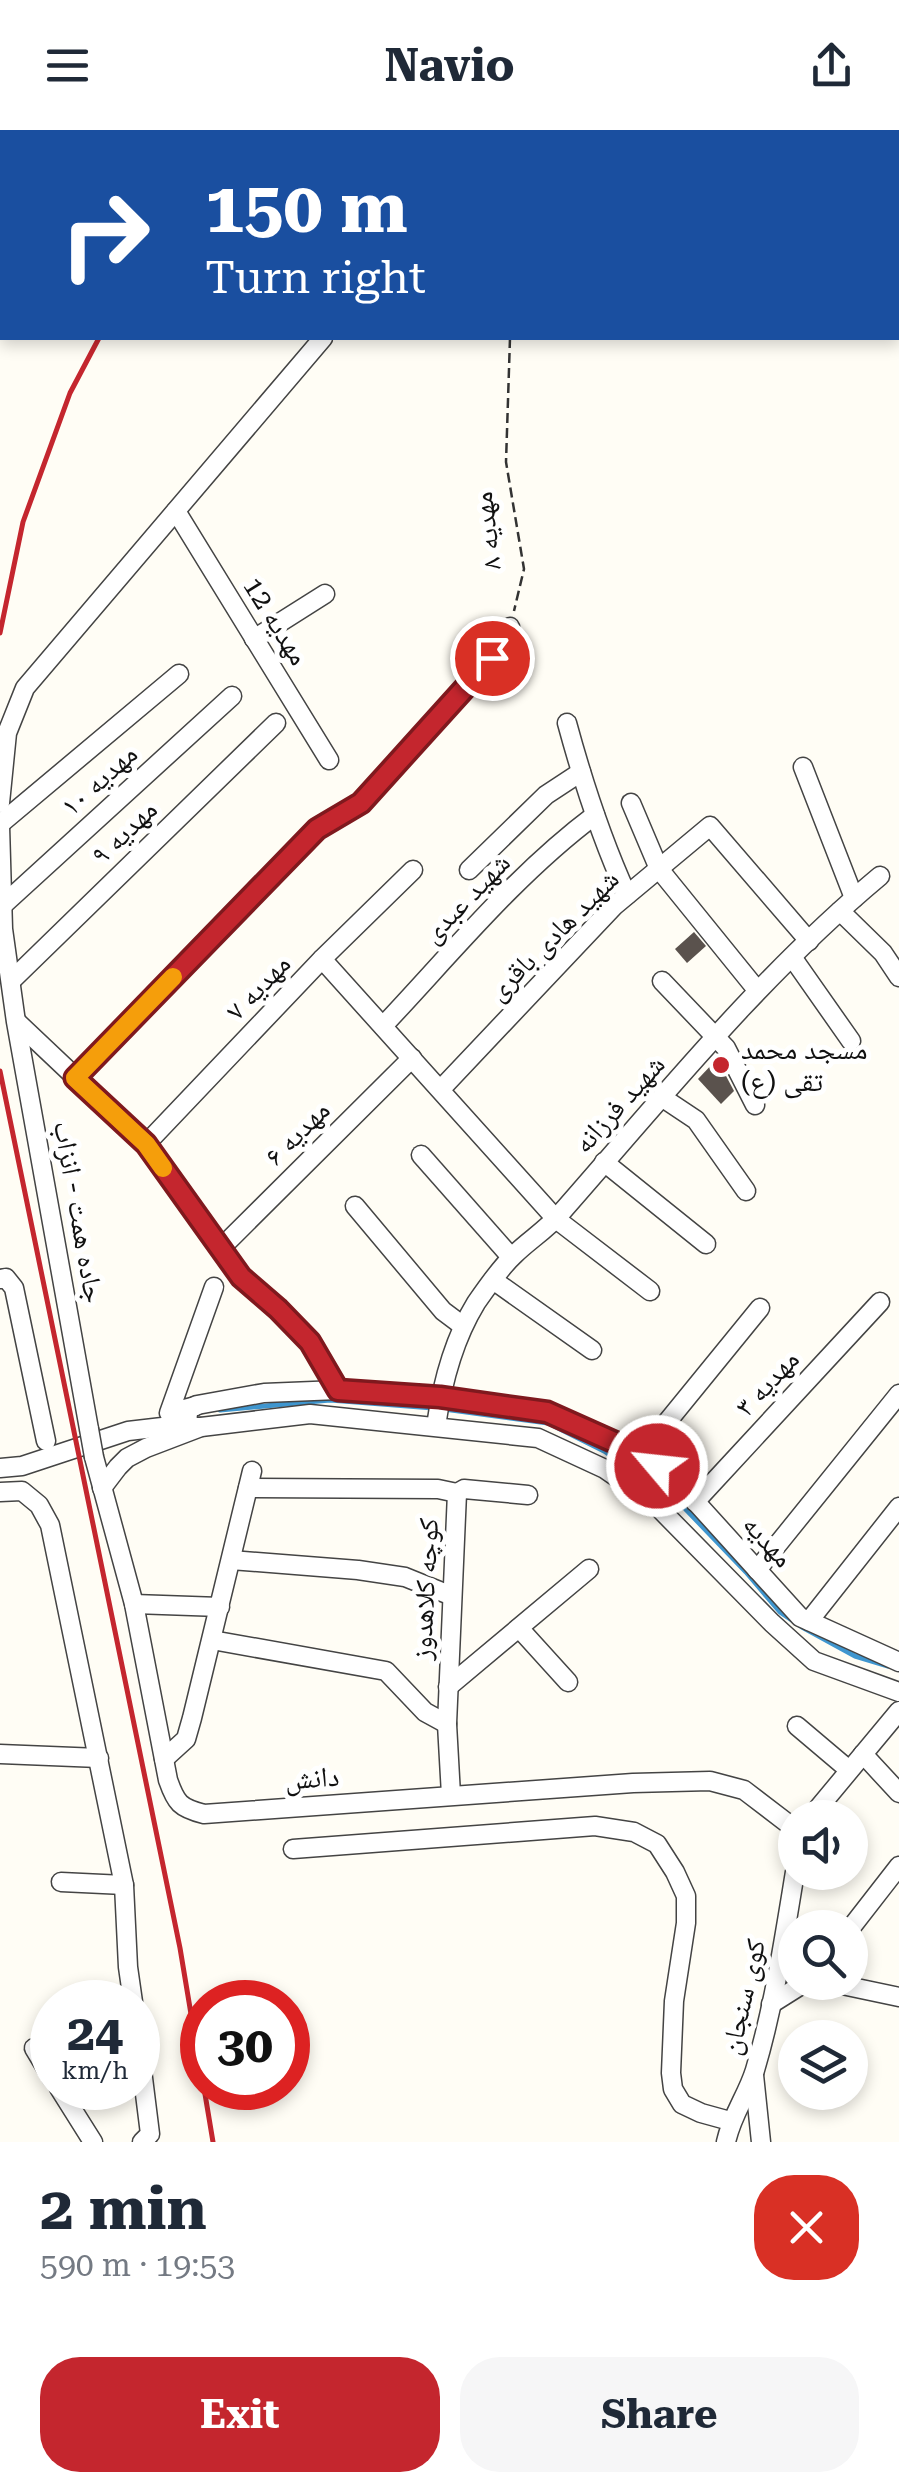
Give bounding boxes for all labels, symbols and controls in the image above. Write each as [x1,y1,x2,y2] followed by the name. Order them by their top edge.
[40,38,95,93] icon: menu
[804,38,859,93] icon: share
[384,39,515,92] text: Navio
[205,167,408,249] text: 150 m
[40,170,170,300] icon: right
[205,251,426,304] text: Turn right
[466,490,508,572] street label: مهدیه ۸
[236,571,316,671] street label: مهدیه 12
[450,616,535,701] pin
[465,631,520,686] icon: arrive
[54,737,144,823] street label: مهدیه ۱۰
[84,793,164,871] street label: مهدیه ۹
[415,846,517,950] street label: شهید عبدی
[481,863,625,1007] street label: شهید هادی باقری
[219,947,297,1027] street label: مهدیه ۷
[741,1033,868,1099] place label: مسجد محمد تقی (ع)
[566,1048,672,1160] street label: شهید فرزانه
[710,1054,732,1076] marker: مسجد محمد تقی (ع)
[258,1094,336,1172] street label: مهدیه ۶
[47,1118,111,1306] street label: جاده همت - انزاب
[728,1343,806,1423] street label: مهدیه ۳
[605,1414,709,1518] position arrow
[736,1508,800,1574] street label: مهدیه
[405,1517,445,1662] street label: کوچه کلاهدوز
[284,1760,340,1797] street label: دانش
[778,1800,868,2110] map controls
[778,1800,868,1890] button: sound
[778,1910,868,2000] button: search
[714,1936,772,2058] street label: کوی سنجان
[180,1980,310,2110] speed limit sign: 30
[67,2004,123,2062] text: 24
[778,2020,868,2110] button: layers
[62,2056,128,2085] text: km/h
[40,2173,207,2244] text: 2 min
[754,2175,859,2280] button: close
[40,2246,235,2284] text: 590 m · 19:53
[40,2357,440,2472] button: Exit
[460,2357,859,2472] button: Share

